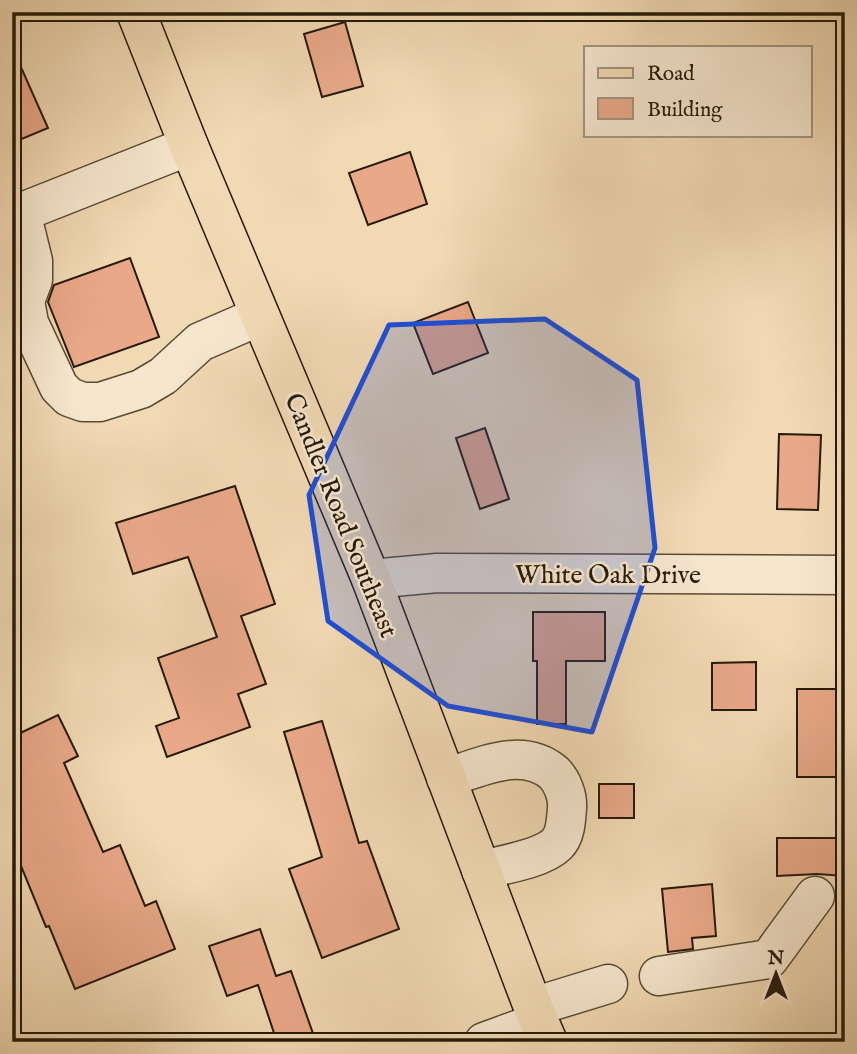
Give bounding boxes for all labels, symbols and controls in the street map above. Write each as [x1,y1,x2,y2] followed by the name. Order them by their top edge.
[584,46,812,136] legend
[647,61,695,88] text: Road
[647,97,723,124] text: Building
[276,388,405,643] street label: Candler Road Southeast
[515,559,701,592] street label: White Oak Drive
[742,939,812,1009] north arrow
[767,947,785,971] text: N

